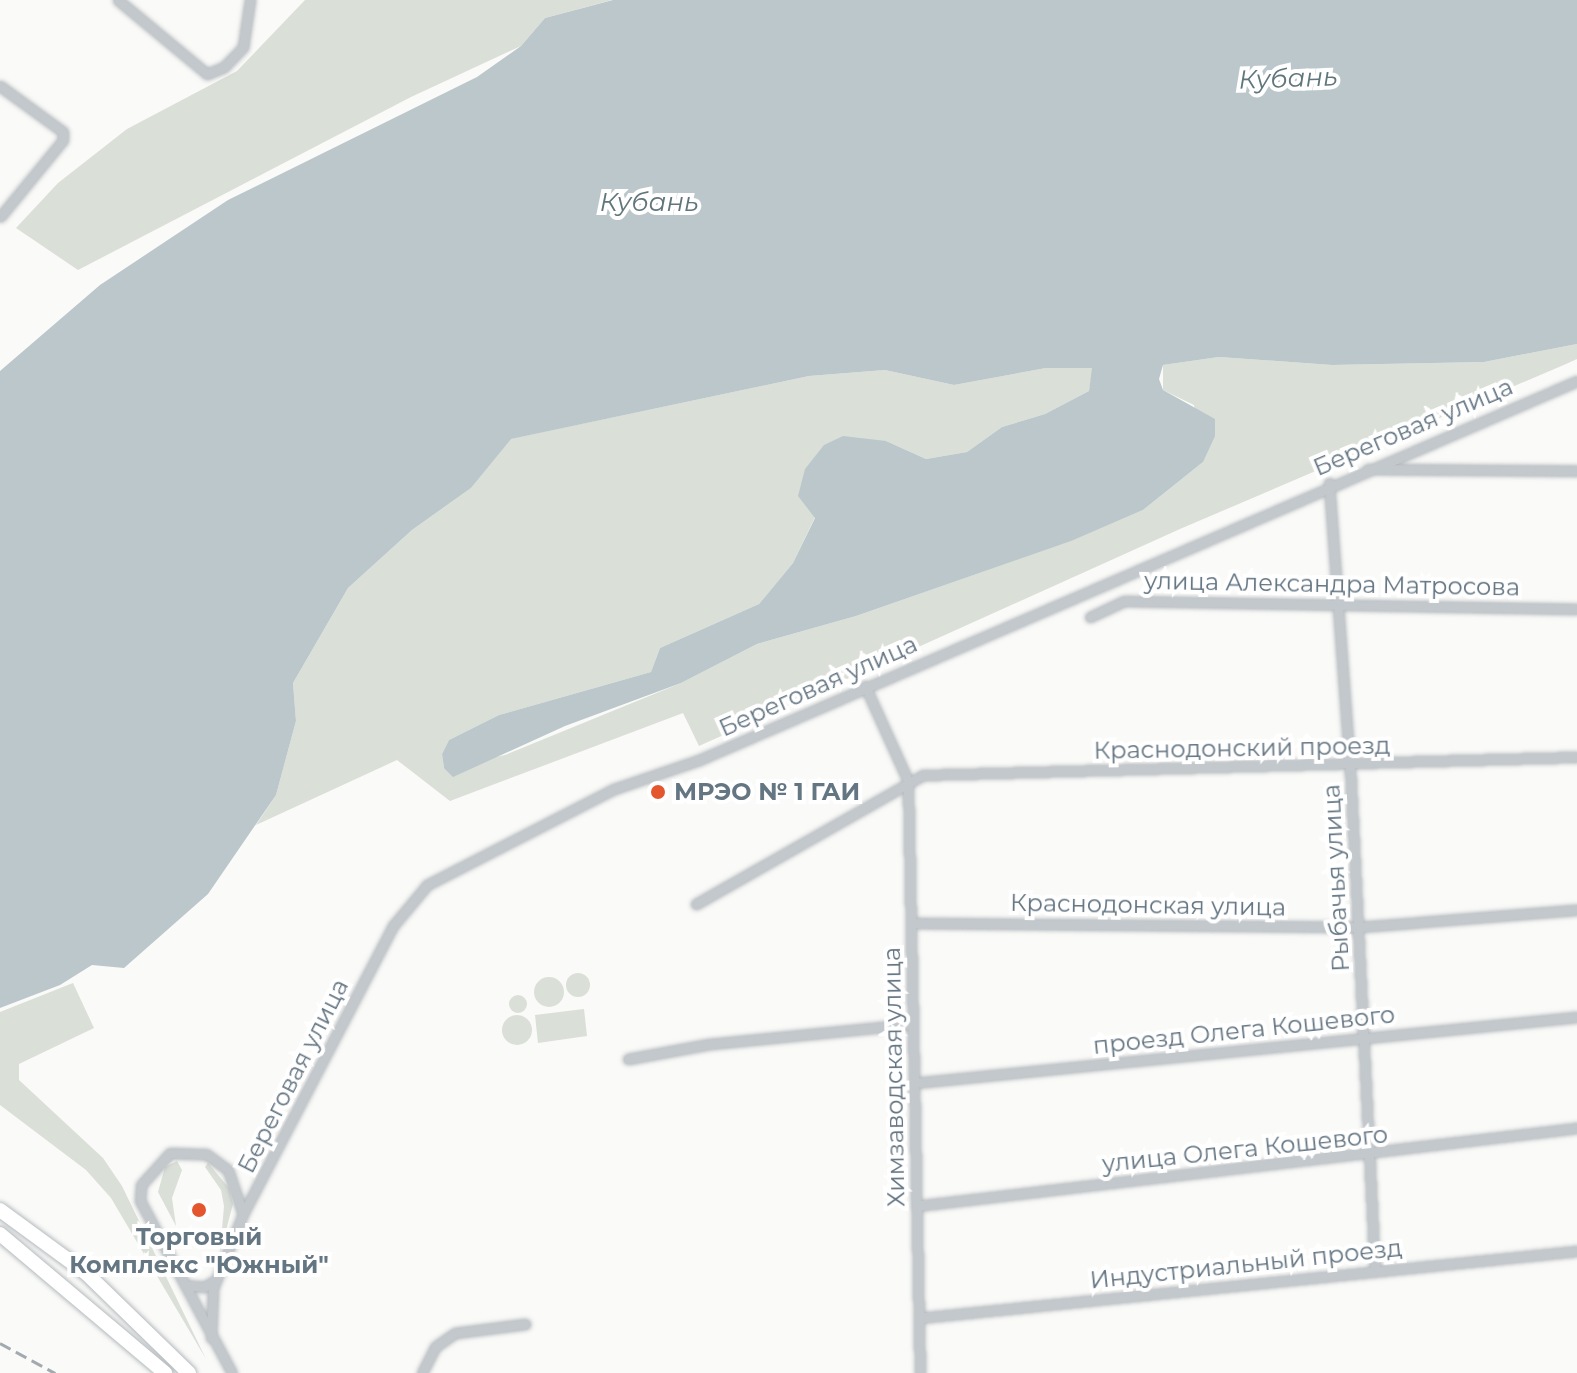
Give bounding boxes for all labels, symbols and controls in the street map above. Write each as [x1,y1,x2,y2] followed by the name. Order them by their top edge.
[1238,62,1338,96] water label: Кубань
[599,187,699,219] water label: Кубань
[1309,372,1517,482] street label: Береговая улица
[1144,566,1520,602] street label: улица Александра Матросова
[714,629,922,743] street label: Береговая улица
[1093,731,1391,765] street label: Краснодонский проезд
[674,778,860,806] place label: МРЭО № 1 ГАИ
[649,783,667,801] marker: МРЭО № 1 ГАИ
[1317,783,1355,973] street label: Рыбачья улица
[1010,888,1286,922] street label: Краснодонская улица
[877,947,911,1207] street label: Химзаводская улица
[232,974,354,1178] street label: Береговая улица
[1092,1000,1396,1060] street label: проезд Олега Кошевого
[1101,1120,1389,1178] street label: улица Олега Кошевого
[190,1201,208,1219] marker: Торговый Комплекс "Южный"
[69,1223,329,1279] place label: Торговый Комплекс "Южный"
[1088,1233,1404,1295] street label: Индустриальный проезд

